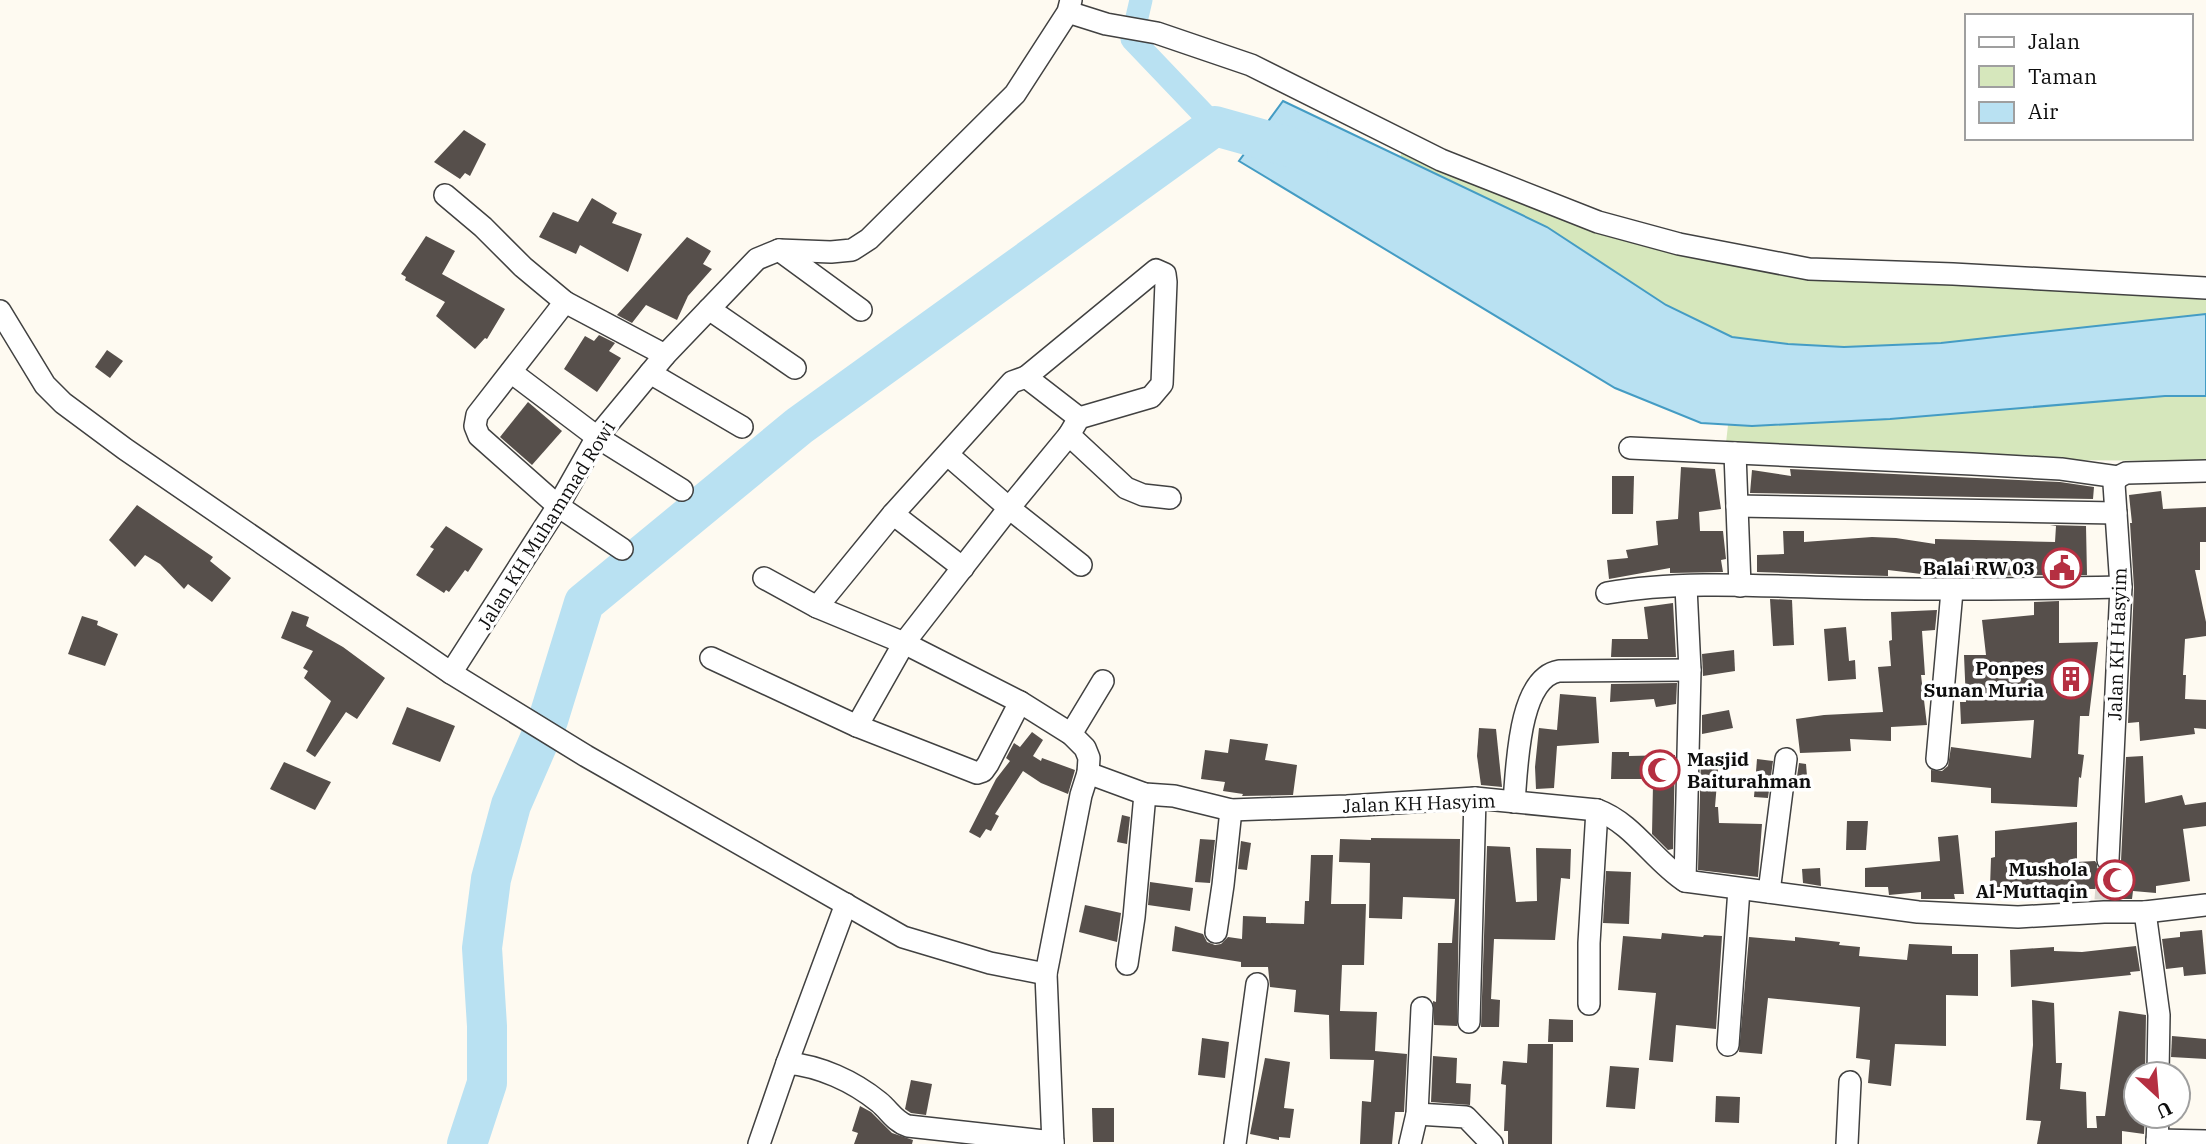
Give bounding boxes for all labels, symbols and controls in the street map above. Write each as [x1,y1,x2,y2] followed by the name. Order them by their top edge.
[1965,14,2192,140] legend
[2028,27,2080,55] text: Jalan
[2028,62,2097,90] text: Taman
[2028,97,2059,125] text: Air
[472,416,620,634] street label: Jalan KH Muhammad Rowi
[2041,547,2083,589] public building icon: Balai RW 03
[1923,556,2035,580] place label: Balai RW 03
[2102,567,2132,721] street label: Jalan KH Hasyim
[1923,656,2044,702] place label: Ponpes Sunan Muria
[2050,658,2092,700] building icon: Ponpes Sunan Muria
[1687,747,1812,793] place label: Masjid Baiturahman
[1639,749,1681,791] mosque icon: Masjid Baiturahman
[1342,788,1496,818] street label: Jalan KH Hasyim
[1976,857,2088,903] place label: Mushola Al-Muttaqin
[2094,859,2136,901] mosque icon: Mushola Al-Muttaqin
[2122,1060,2192,1130] north arrow
[2153,1096,2176,1124] text: U

